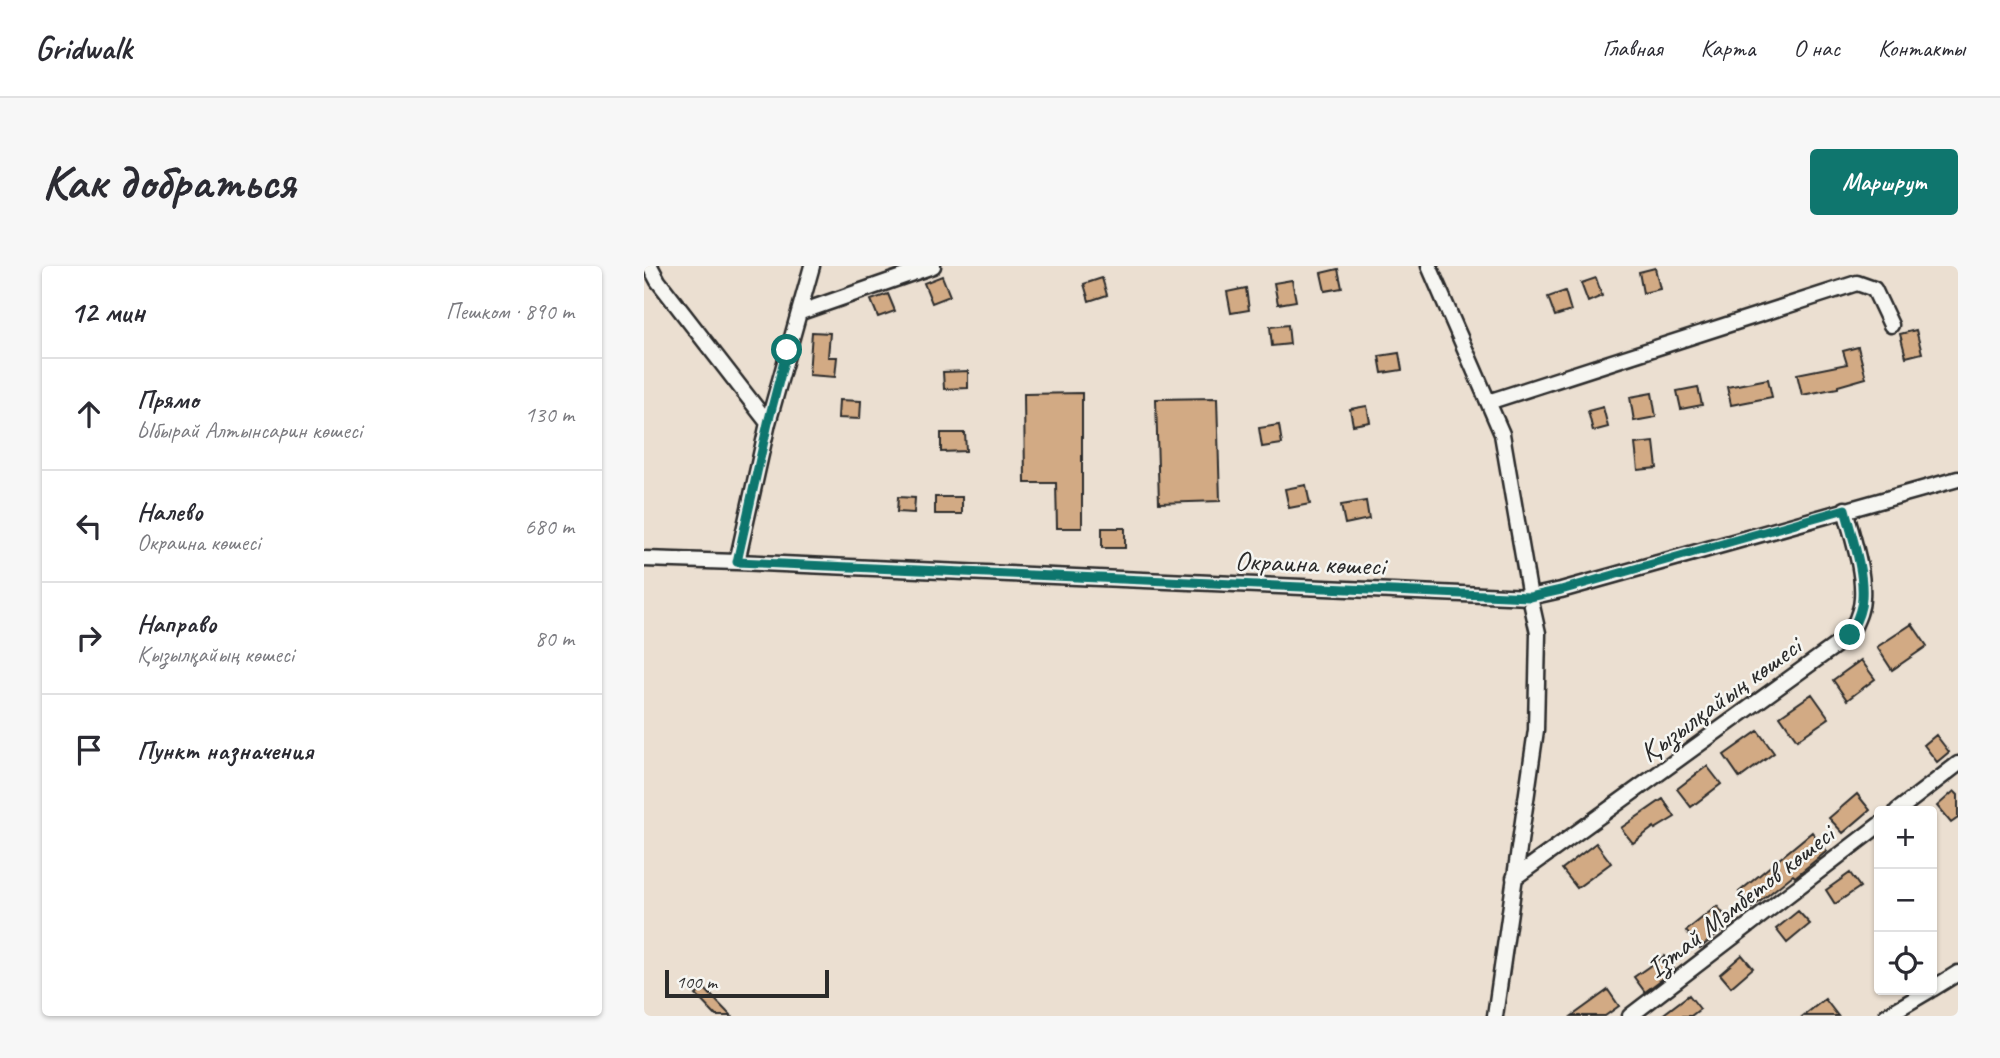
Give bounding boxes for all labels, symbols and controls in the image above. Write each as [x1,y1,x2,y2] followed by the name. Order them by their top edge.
[35,27,132,69] text: Gridwalk
[1602,33,1663,63] text: Главная
[1701,33,1755,63] text: Карта
[1793,33,1840,63] text: О нас
[1878,33,1965,63] text: Контакты
[1810,149,1958,215] button: Маршрут
[42,151,295,213] text: Как добраться
[70,293,145,331] text: 12 мин
[446,297,574,326] text: Пешком · 890 m
[771,334,802,365] route start
[137,383,199,416] text: Прямо
[70,395,108,433] icon: ahead
[525,400,574,429] text: 130 m
[137,416,362,445] text: Ыбырай Алтынсарин көшесі
[137,495,203,528] text: Налево
[70,507,108,545] icon: left
[525,512,574,541] text: 680 m
[137,528,260,557] text: Окраина көшесі
[1234,543,1389,583] street label: Окраина көшесі
[137,607,216,640] text: Направо
[70,619,108,657] icon: right
[1834,619,1865,650] route end
[535,624,574,653] text: 80 m
[1632,626,1811,770] street label: Қызылқайың көшесі
[137,640,294,669] text: Қызылқайың көшесі
[70,731,108,769] icon: arrive
[137,734,313,767] text: Пункт назначения
[1874,806,1937,995] map controls
[1874,806,1937,869] button: +
[1639,814,1844,986] street label: Ізтай Мәмбетов көшесі
[1874,869,1937,932] button: −
[1874,932,1937,995] button: locate
[665,967,830,999] scale bar
[676,970,717,994] text: 100 m

